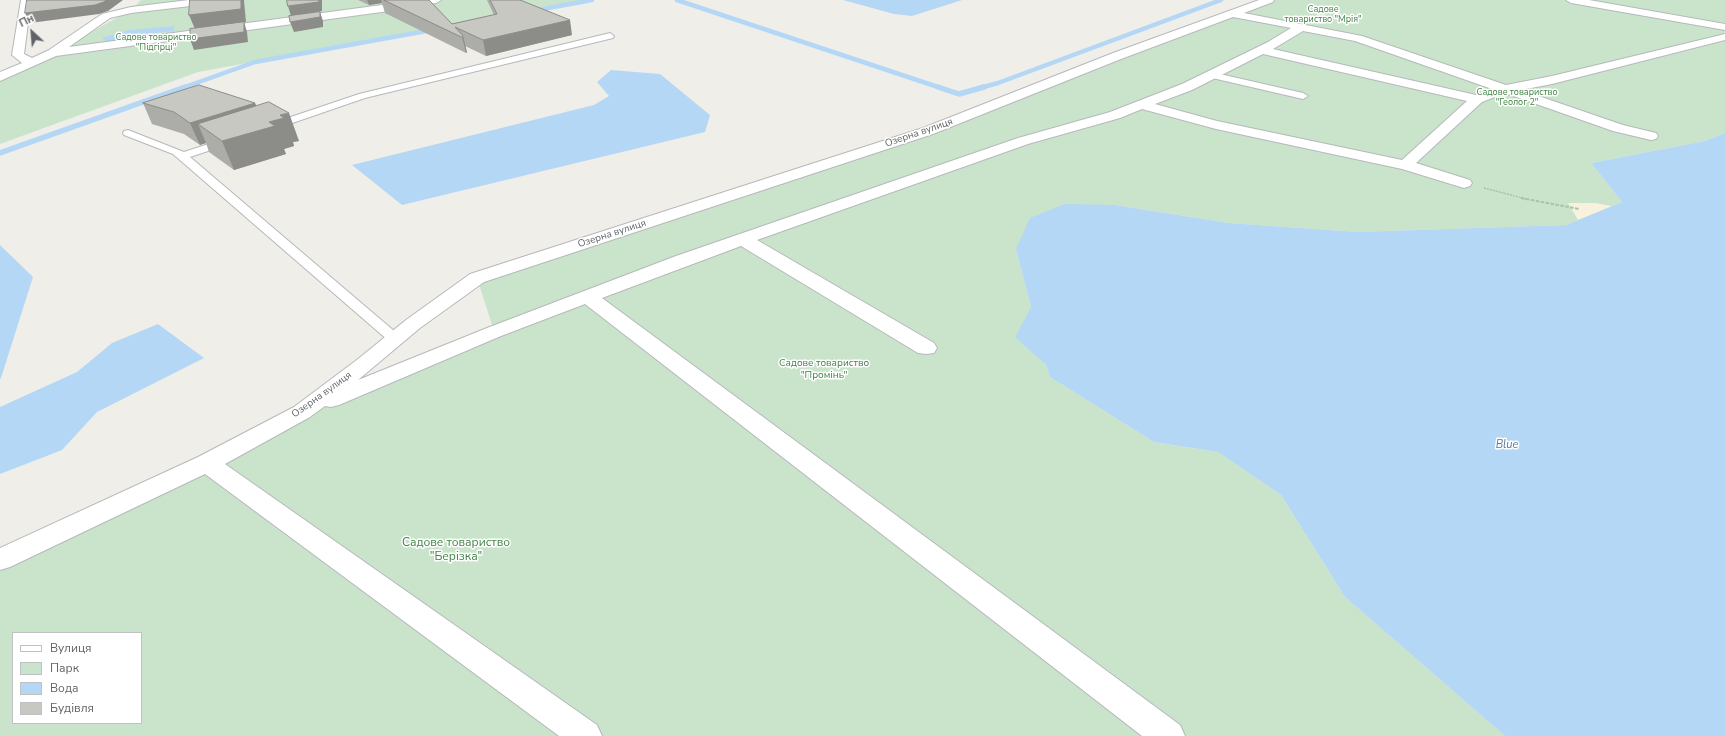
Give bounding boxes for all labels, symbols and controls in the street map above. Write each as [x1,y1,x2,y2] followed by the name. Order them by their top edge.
[1284,5,1362,26] park label: Садове товариство "Мрія"
[16,11,37,31] text: Пн
[12,12,52,52] north arrow
[115,33,197,54] park label: Садове товариство "Підгірці"
[1476,88,1558,109] park label: Садове товариство "Геолог 2"
[883,116,955,150] street label: Озерна вулиця
[576,217,648,251] street label: Озерна вулиця
[779,358,869,382] park label: Садове товариство "Промінь"
[290,369,354,421] street label: Озерна вулиця
[1496,438,1518,452] water label: Blue
[402,536,510,564] park label: Садове товариство "Берізка"
[12,632,142,724] legend
[50,640,92,656] text: Вулиця
[50,660,79,676] text: Парк
[50,680,78,696] text: Вода
[50,700,94,716] text: Будівля

